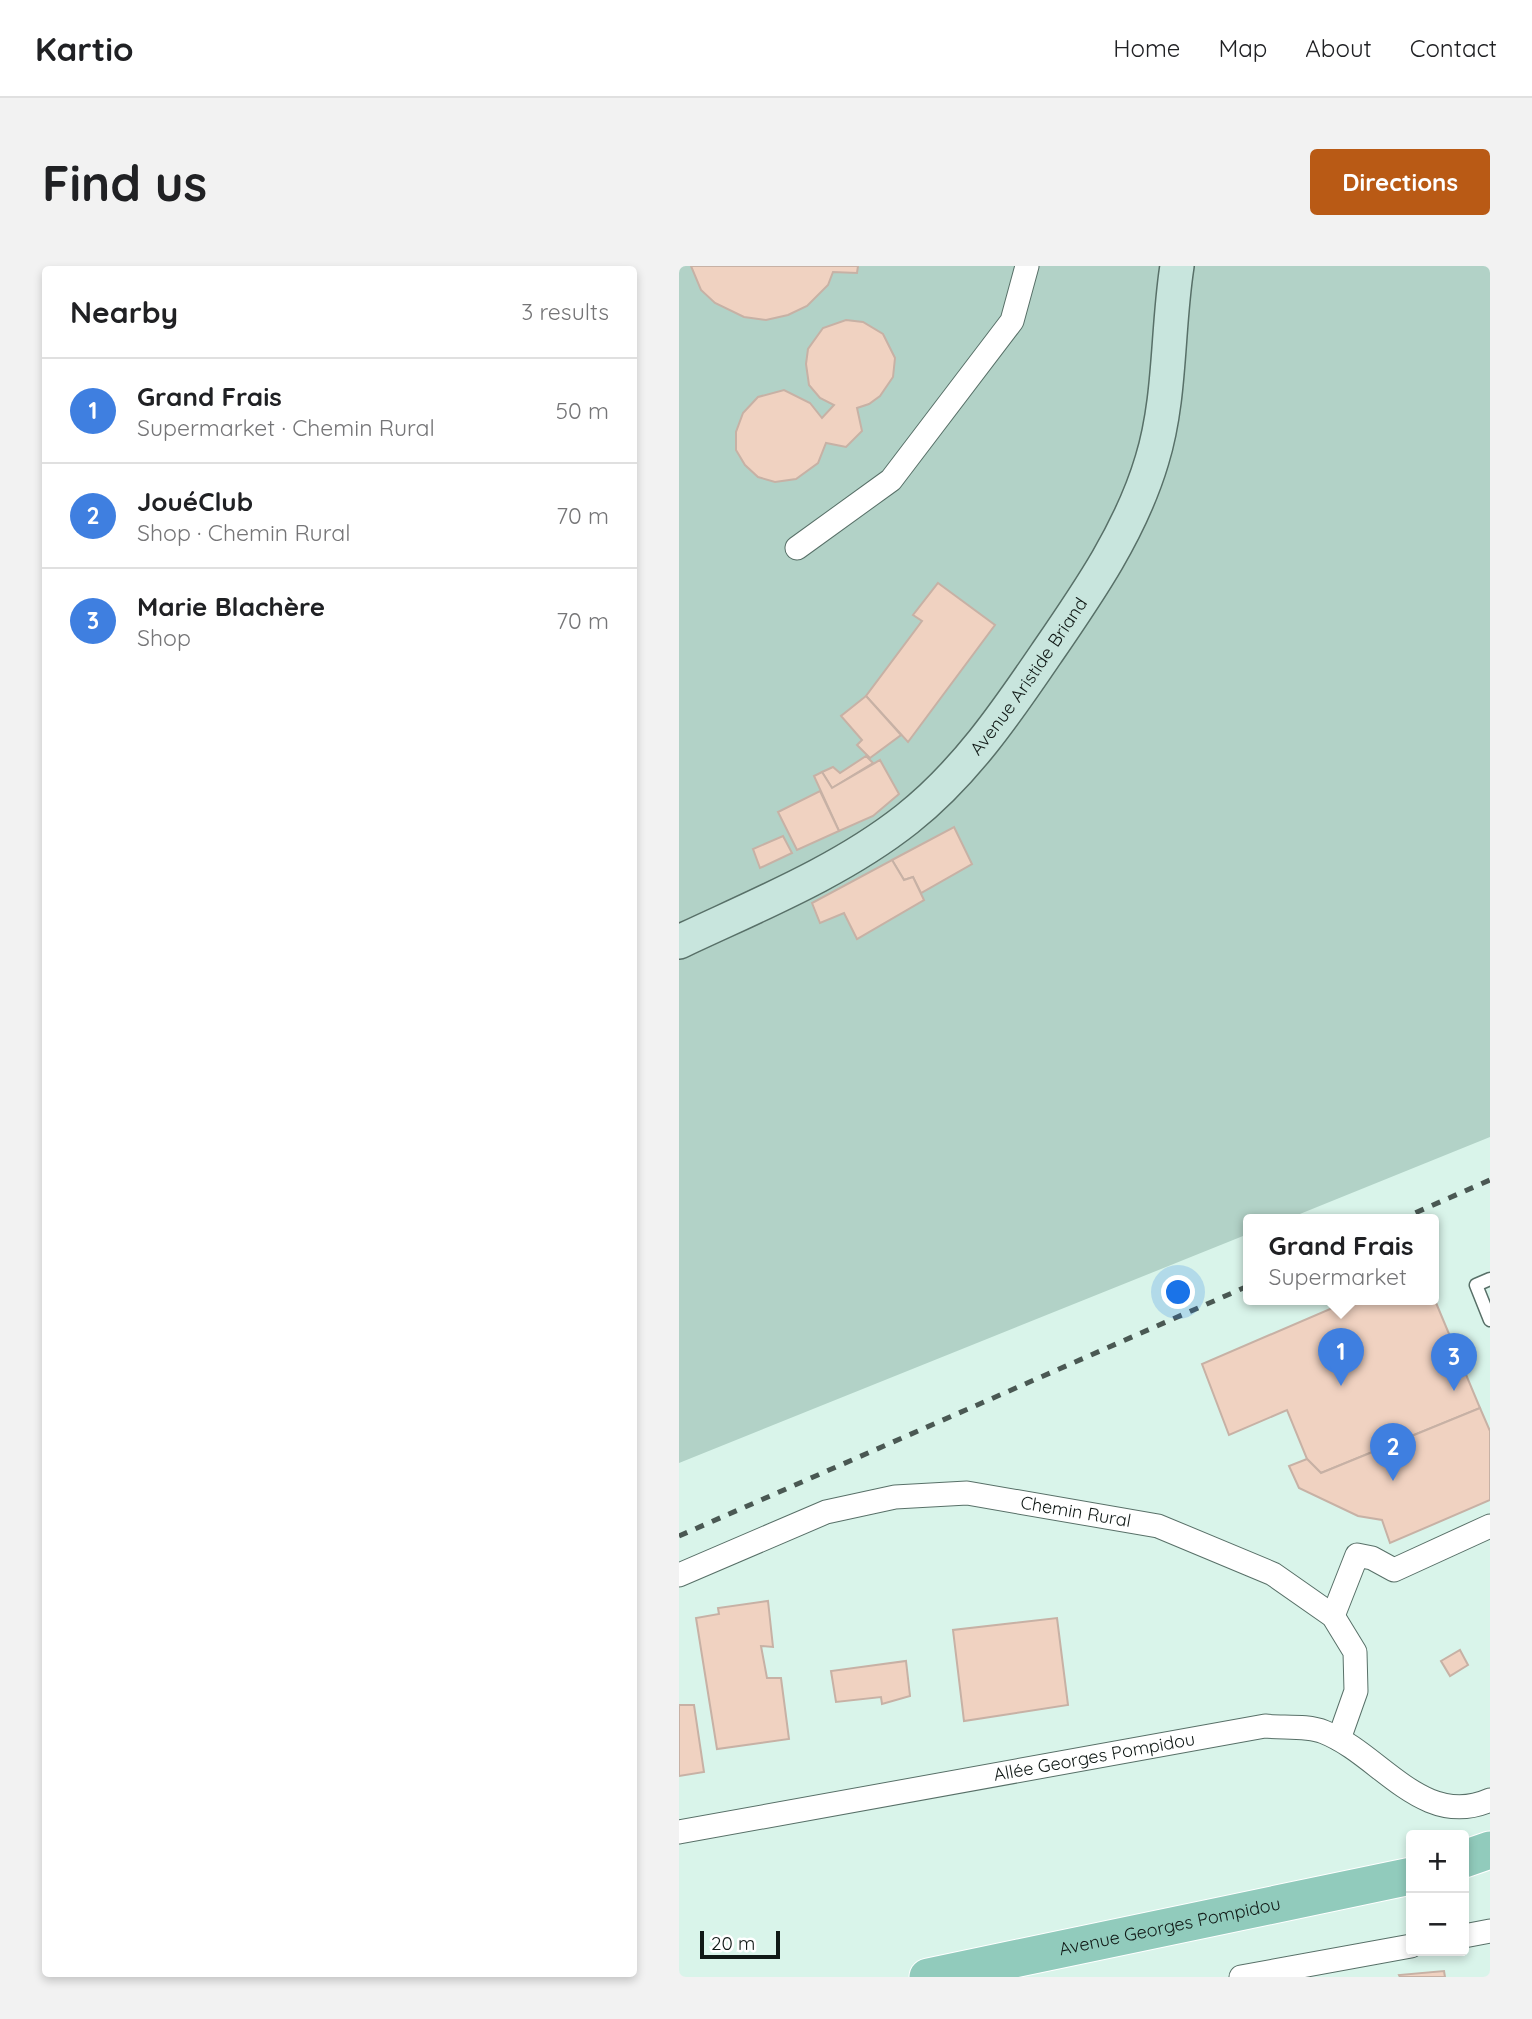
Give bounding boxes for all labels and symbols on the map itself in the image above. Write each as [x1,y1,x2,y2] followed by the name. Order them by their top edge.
[965,593,1092,760] street label: Avenue Aristide Briand
[1161,1275,1195,1309] your location
[1318,1328,1364,1386] pin: 1
[1431,1333,1477,1391] pin: 3
[1370,1423,1416,1481] pin: 2
[1019,1490,1133,1532] street label: Chemin Rural
[992,1727,1197,1786] street label: Allée Georges Pompidou
[1057,1892,1283,1960] street label: Avenue Georges Pompidou
[700,1928,781,1960] scale bar

